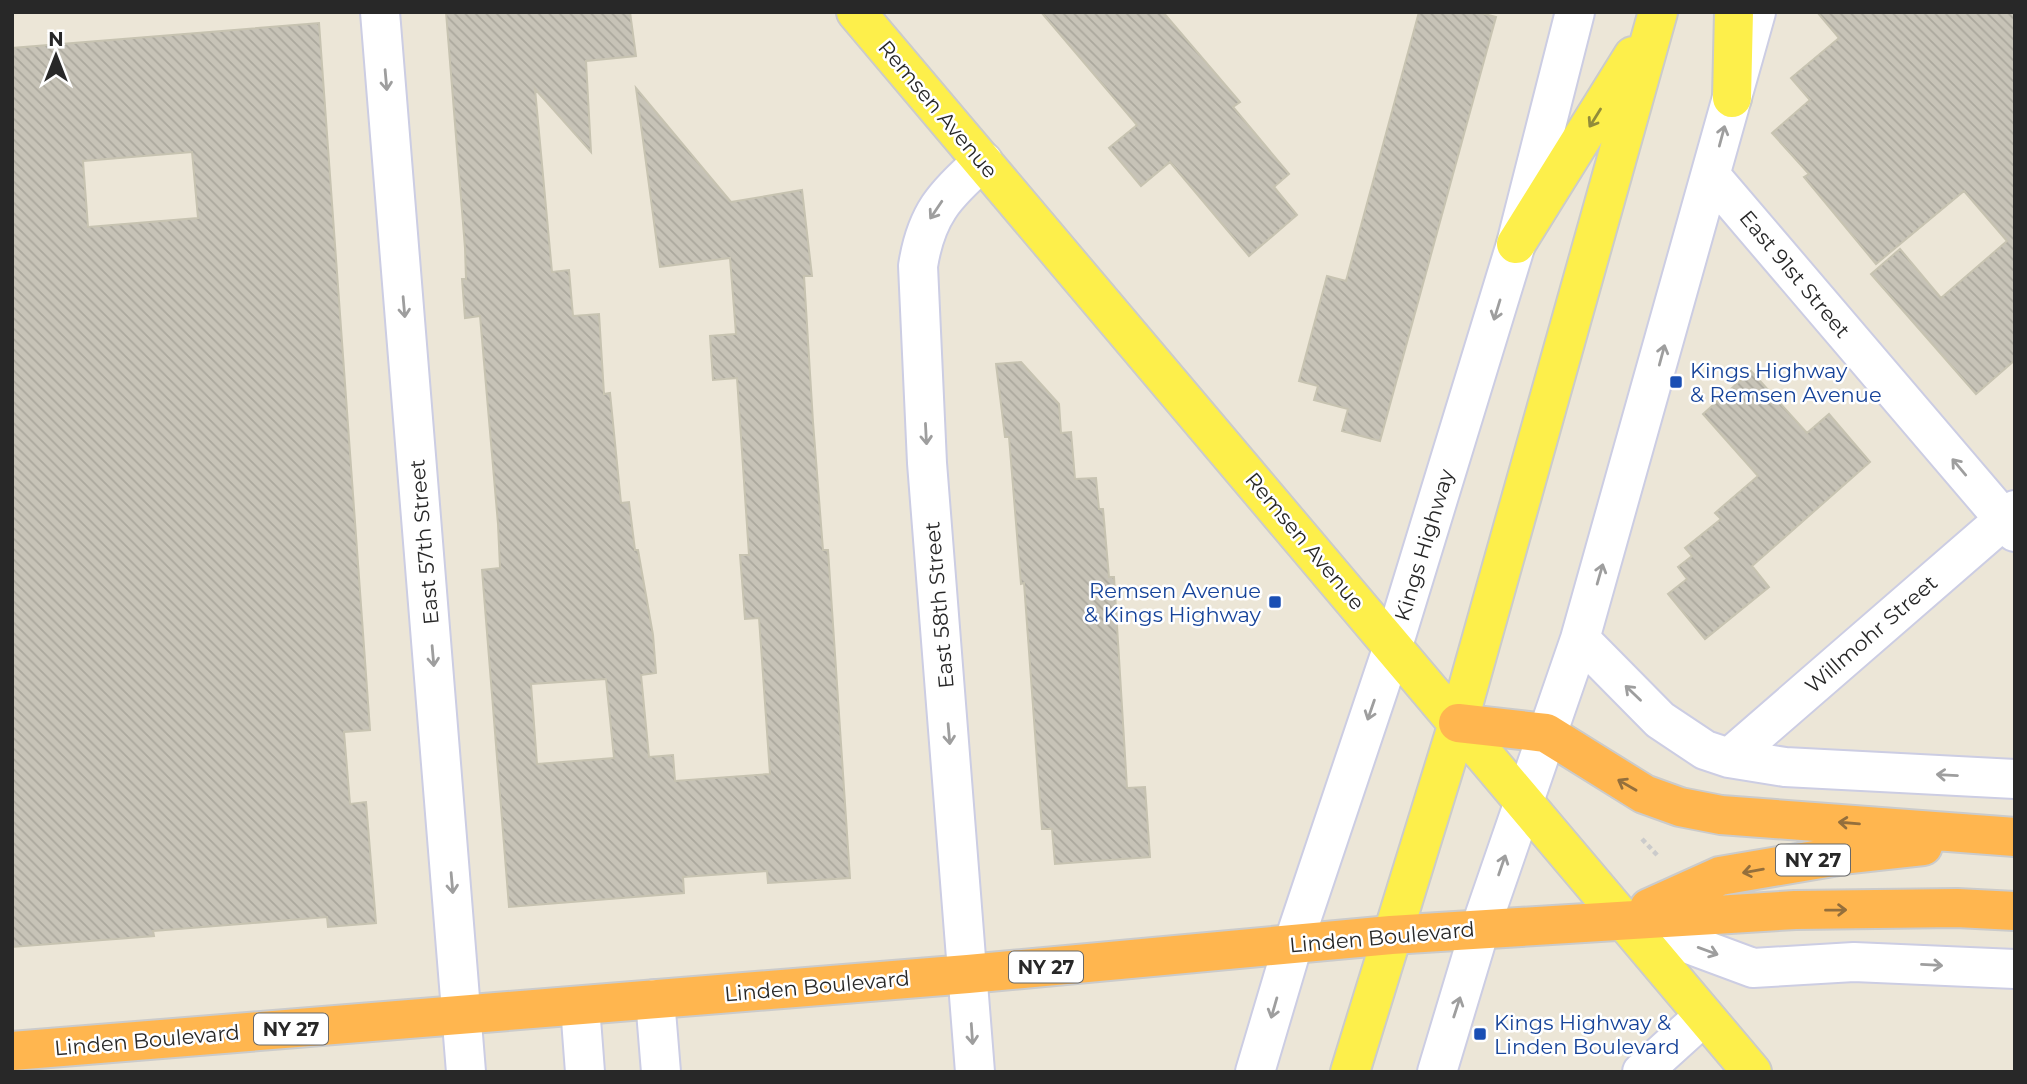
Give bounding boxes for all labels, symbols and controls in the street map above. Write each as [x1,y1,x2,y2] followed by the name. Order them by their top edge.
[21,21,91,91] north arrow
[48,28,64,51] text: N
[873,35,1003,183] street label: Remsen Avenue
[380,68,393,91] one-way arrow
[1587,108,1601,128] one-way arrow
[1716,125,1729,147] one-way arrow
[929,200,943,219] one-way arrow
[1734,205,1856,343] street label: East 91st Street
[398,295,411,318] one-way arrow
[1489,298,1502,320] one-way arrow
[1656,344,1669,367] one-way arrow
[1690,358,1882,407] place label: Kings Highway & Remsen Avenue
[1668,374,1684,390] marker: Kings Highway & Remsen Avenue
[919,422,932,445] one-way arrow
[404,458,444,626] street label: East 57th Street
[1951,458,1967,476] one-way arrow
[1389,465,1459,624] street label: Kings Highway
[1240,467,1370,615] street label: Remsen Avenue
[919,520,959,690] street label: East 58th Street
[1594,563,1607,585] one-way arrow
[1800,570,1942,698] street label: Willmohr Street
[1084,578,1262,627] place label: Remsen Avenue & Kings Highway
[1267,594,1283,610] marker: Remsen Avenue & Kings Highway
[427,644,440,667] one-way arrow
[1625,685,1643,702] one-way arrow
[1364,699,1376,721] one-way arrow
[943,722,956,744] one-way arrow
[1935,769,1958,782] one-way arrow
[1618,778,1638,792] one-way arrow
[1838,816,1861,829] one-way arrow
[1776,845,1850,876] road number: NY 27
[1497,855,1509,877] one-way arrow
[1742,864,1765,878] one-way arrow
[446,871,459,893] one-way arrow
[1824,903,1847,917] one-way arrow
[1288,916,1476,958] street label: Linden Boulevard
[1697,946,1718,959] one-way arrow
[1009,951,1083,982] road number: NY 27
[1920,959,1943,972] one-way arrow
[723,965,911,1007] street label: Linden Boulevard
[1452,996,1464,1018] one-way arrow
[1266,997,1279,1019] one-way arrow
[1494,1010,1680,1059] place label: Kings Highway & Linden Boulevard
[254,1014,328,1044] road number: NY 27
[53,1019,241,1061] street label: Linden Boulevard
[966,1022,979,1045] one-way arrow
[1472,1026,1488,1042] marker: Kings Highway & Linden Boulevard

